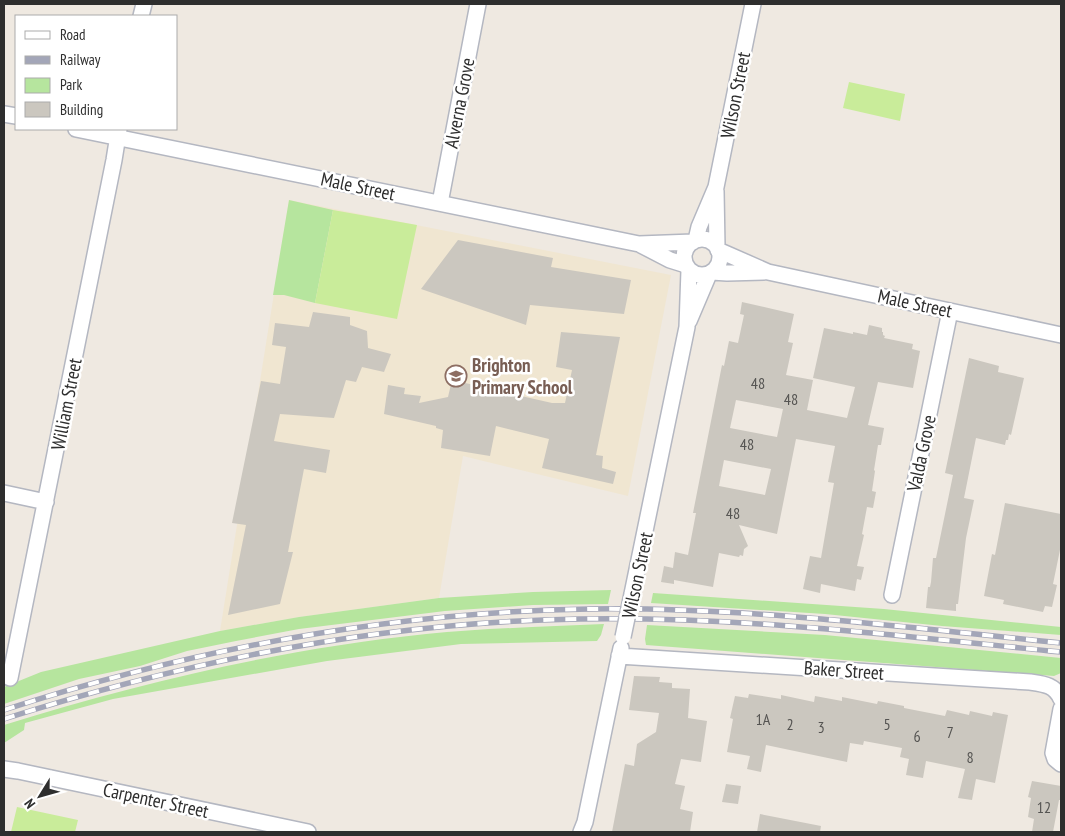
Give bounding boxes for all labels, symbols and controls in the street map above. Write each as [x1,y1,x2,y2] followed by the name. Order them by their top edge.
[15,15,178,130] legend
[60,25,86,44] text: Road
[715,49,755,140] street label: Wilson Street
[60,50,101,69] text: Railway
[438,56,480,150] street label: Alverna Grove
[60,75,82,94] text: Park
[60,100,103,119] text: Building
[319,166,398,206] street label: Male Street
[876,283,955,323] street label: Male Street
[472,353,573,399] place label: Brighton Primary School
[45,355,87,452] street label: William Street
[444,364,468,388] school or university icon: Brighton Primary School
[751,373,765,393] house number: 48
[784,389,798,409] house number: 48
[901,412,941,494] street label: Valda Grove
[740,434,754,454] house number: 48
[726,503,740,523] house number: 48
[616,529,658,620] street label: Wilson Street
[803,655,886,685] street label: Baker Street
[756,709,771,729] house number: 1A
[786,714,794,734] house number: 2
[883,714,891,734] house number: 5
[817,717,825,737] house number: 3
[946,722,954,742] house number: 7
[913,726,921,746] house number: 6
[966,747,974,767] house number: 8
[15,771,65,821] north arrow
[101,777,212,823] street label: Carpenter Street
[20,795,39,812] text: N
[1037,797,1051,817] house number: 12

